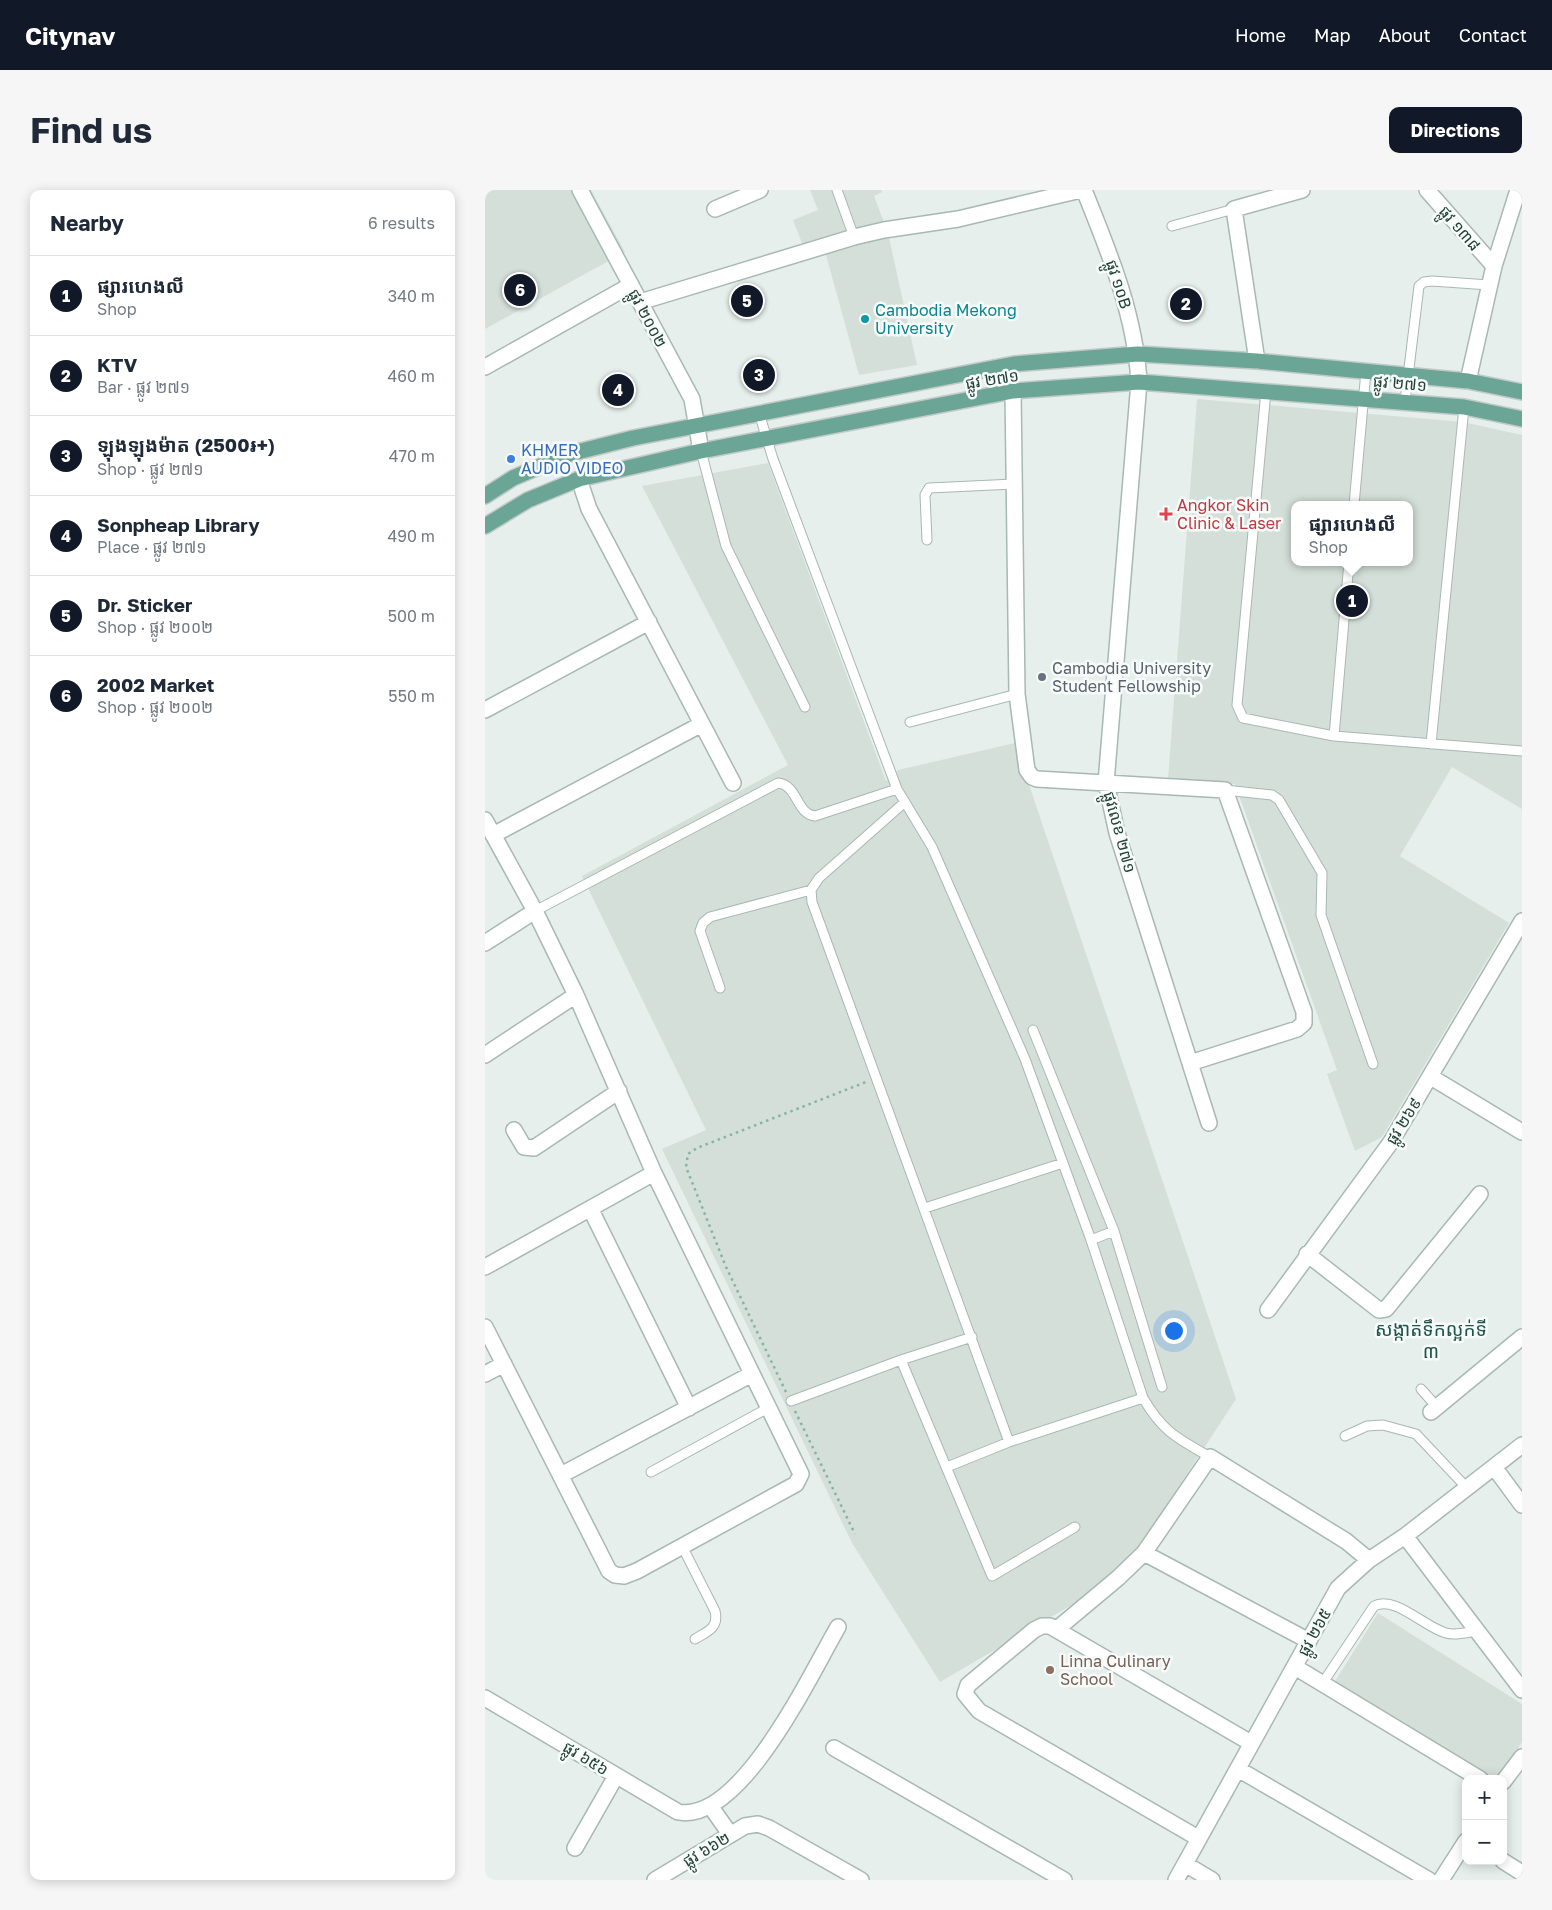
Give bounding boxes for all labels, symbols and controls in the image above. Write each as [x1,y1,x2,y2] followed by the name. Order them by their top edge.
[25,21,115,50] text: Citynav
[1235,24,1286,46] text: Home
[1314,24,1351,46] text: Map
[1379,24,1431,46] text: About
[1459,24,1527,46] text: Contact
[1389,107,1522,153] button: Directions
[30,109,152,151] text: Find us
[1431,201,1485,258] street label: ផ្លូវ ១៣៨
[50,210,124,236] text: Nearby
[368,213,435,233] text: 6 results
[1097,257,1136,313] street label: ផ្លូវ ១០B
[504,271,536,309] pin: 6
[97,274,184,297] text: ផ្សារហេងលី
[731,282,763,320] pin: 5
[620,285,672,353] street label: ផ្លូវ ២០០២
[1170,285,1202,323] pin: 2
[62,286,70,306] text: 1
[388,286,435,306] text: 340 m
[97,299,137,319] text: Shop
[875,300,1017,338] place label: Cambodia Mekong University
[859,313,871,325] marker: Cambodia Mekong University
[97,353,137,376] text: KTV
[743,356,775,394] pin: 3
[964,365,1021,398] street label: ផ្លូវ ២៧១
[61,366,71,386] text: 2
[387,366,435,386] text: 460 m
[602,371,634,409] pin: 4
[1372,371,1428,400] street label: ផ្លូវ ២៧១
[97,377,190,397] text: Bar · ផ្លូវ ២៧១
[97,433,275,456] text: ឡុងឡុងម៉ាត (2500៛+)
[521,440,623,478] place label: KHMER AUDIO VIDEO
[61,446,71,466] text: 3
[389,446,435,466] text: 470 m
[505,453,517,465] marker: KHMER AUDIO VIDEO
[97,459,203,479] text: Shop · ផ្លូវ ២៧១
[1177,495,1281,533] place label: Angkor Skin Clinic & Laser
[1291,501,1413,566] popup
[1159,507,1173,521] marker: Angkor Skin Clinic & Laser
[1308,512,1396,535] text: ផ្សារហេងលី
[97,513,260,536] text: Sonpheap Library
[61,526,71,546] text: 4
[387,526,435,546] text: 490 m
[97,537,207,557] text: Place · ផ្លូវ ២៧១
[1308,537,1348,557] text: Shop
[1336,582,1368,620] pin: 1
[97,593,192,616] text: Dr. Sticker
[61,606,71,626] text: 5
[388,606,435,626] text: 500 m
[97,617,213,637] text: Shop · ផ្លូវ ២០០២
[1052,658,1211,696] place label: Cambodia University Student Fellowship
[1036,671,1048,683] marker: Cambodia University Student Fellowship
[97,673,214,696] text: 2002 Market
[61,686,71,706] text: 6
[388,686,435,706] text: 550 m
[97,697,213,717] text: Shop · ផ្លូវ ២០០២
[1095,789,1140,876] street label: ផ្លូវលេខ ២៧១
[1381,1094,1429,1151] street label: ផ្លូវ ២៦៩
[1375,1317,1487,1362] district label: សង្កាត់ទឹកល្អក់ទី ៣
[1161,1318,1187,1344] your location
[1293,1605,1339,1662] street label: ផ្លូវ ២៦៥
[1060,1651,1171,1689] place label: Linna Culinary School
[1044,1664,1056,1676] marker: Linna Culinary School
[557,1737,613,1783] street label: ផ្លូវ ៦៥៦
[1462,1775,1507,1865] map controls
[1462,1775,1507,1820] button: +
[1462,1820,1507,1865] button: −
[679,1827,736,1875] street label: ផ្លូវ ៦៦២

